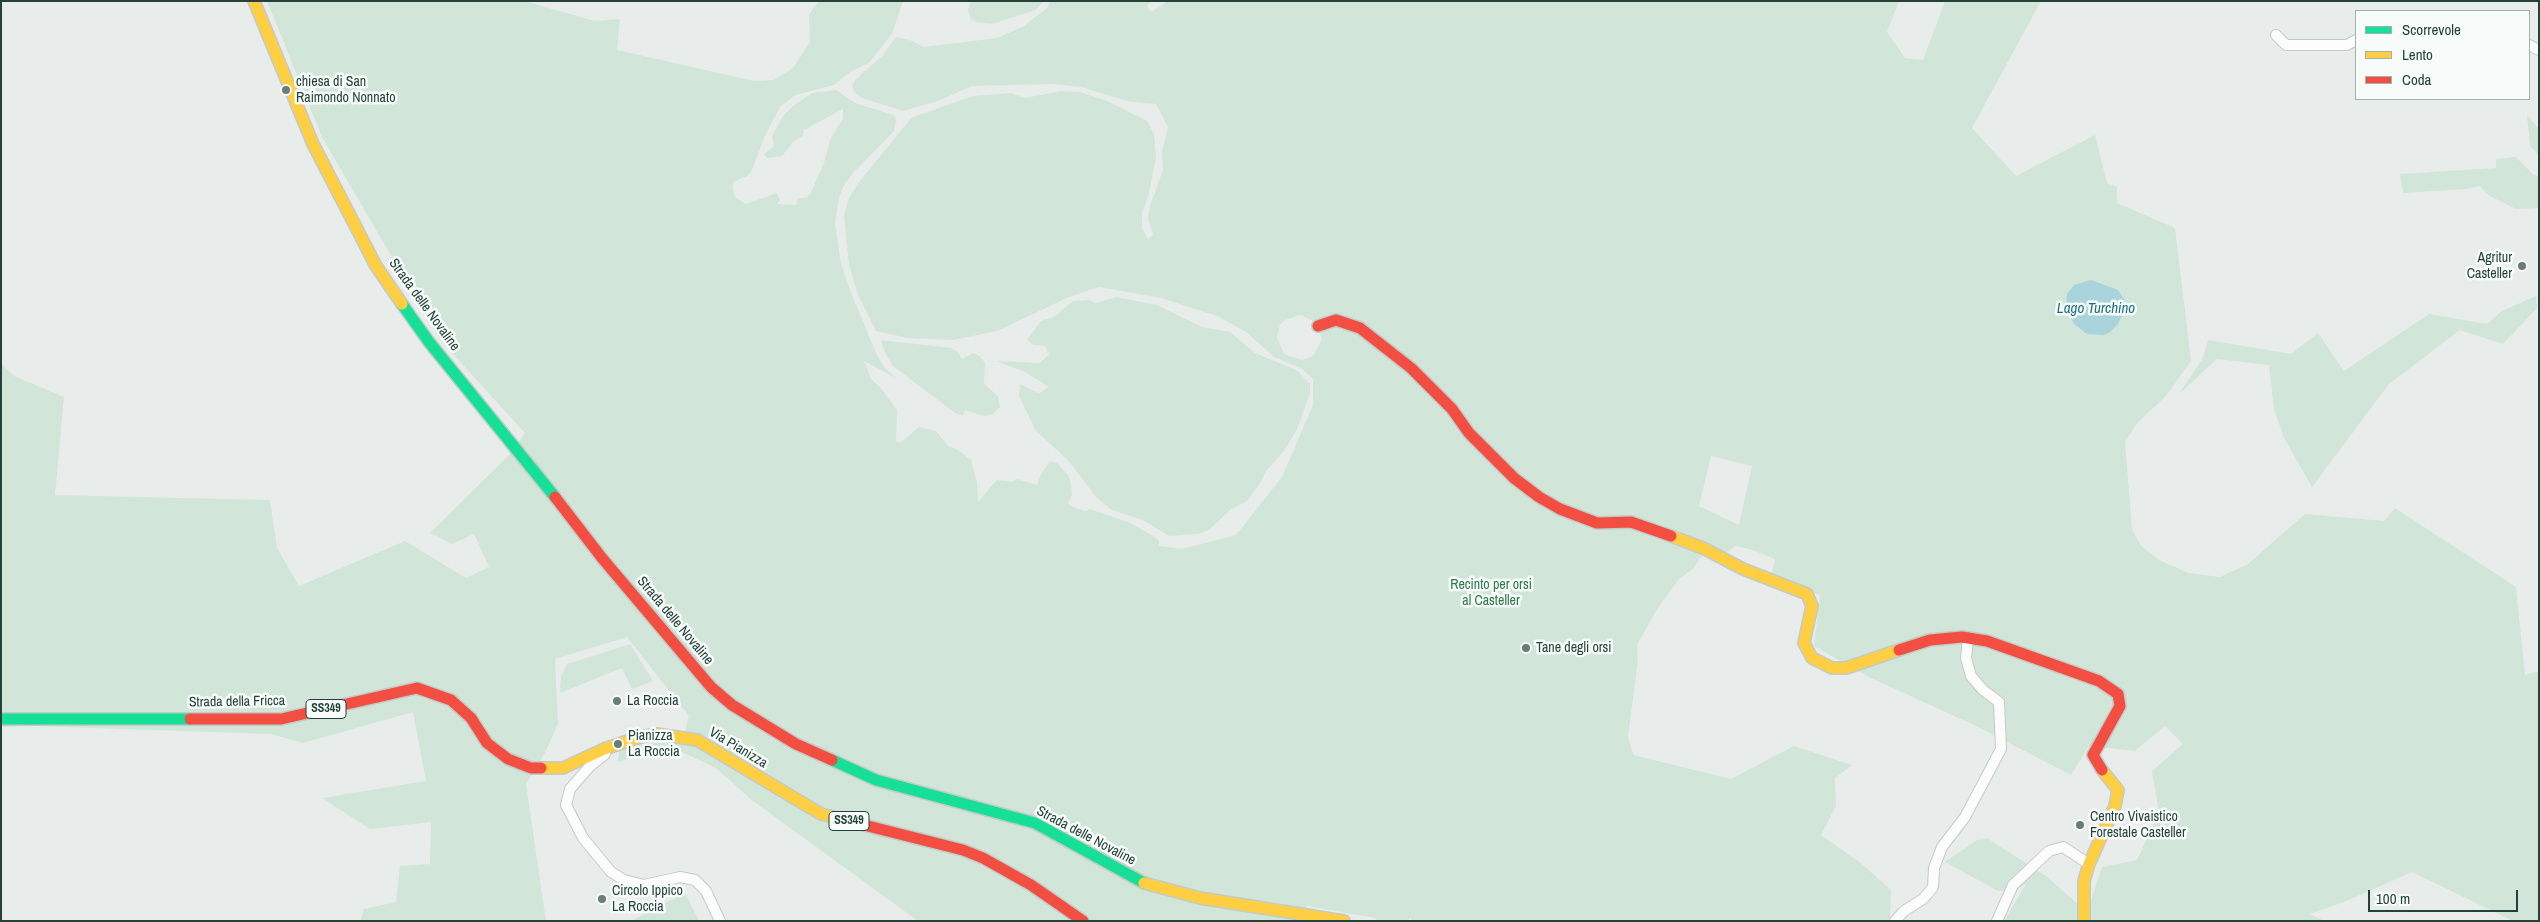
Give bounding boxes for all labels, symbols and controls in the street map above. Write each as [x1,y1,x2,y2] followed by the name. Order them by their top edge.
[2355,10,2530,100] legend
[2402,19,2461,40] text: Scorrevole
[2402,44,2433,65] text: Lento
[2402,69,2431,90] text: Coda
[296,74,396,106] place label: chiesa di San Raimondo Nonnato
[280,84,292,96] marker: chiesa di San Raimondo Nonnato
[2467,250,2512,282] place label: Agritur Casteller
[385,256,463,354] street label: Strada delle Novaline
[2516,260,2528,272] marker: Agritur Casteller
[2057,300,2135,318] water label: Lago Turchino
[633,574,717,668] street label: Strada delle Novaline
[1450,577,1532,610] park label: Recinto per orsi al Casteller
[1536,640,1612,656] place label: Tane degli orsi
[1520,642,1532,654] marker: Tane degli orsi
[189,693,285,711] street label: Strada della Fricca
[627,693,679,709] place label: La Roccia
[611,695,623,707] marker: La Roccia
[306,700,346,719] road number: SS349
[706,724,770,772] street label: Via Pianizza
[628,728,680,760] place label: Pianizza La Roccia
[612,738,624,750] marker: Pianizza La Roccia
[1034,803,1138,869] street label: Strada delle Novaline
[2090,809,2186,842] place label: Centro Vivaistico Forestale Casteller
[829,811,869,830] road number: SS349
[2074,819,2086,831] marker: Centro Vivaistico Forestale Casteller
[2370,880,2520,912] scale bar
[612,883,683,916] place label: Circolo Ippico La Roccia
[2376,888,2410,909] text: 100 m
[596,893,608,905] marker: Circolo Ippico La Roccia

